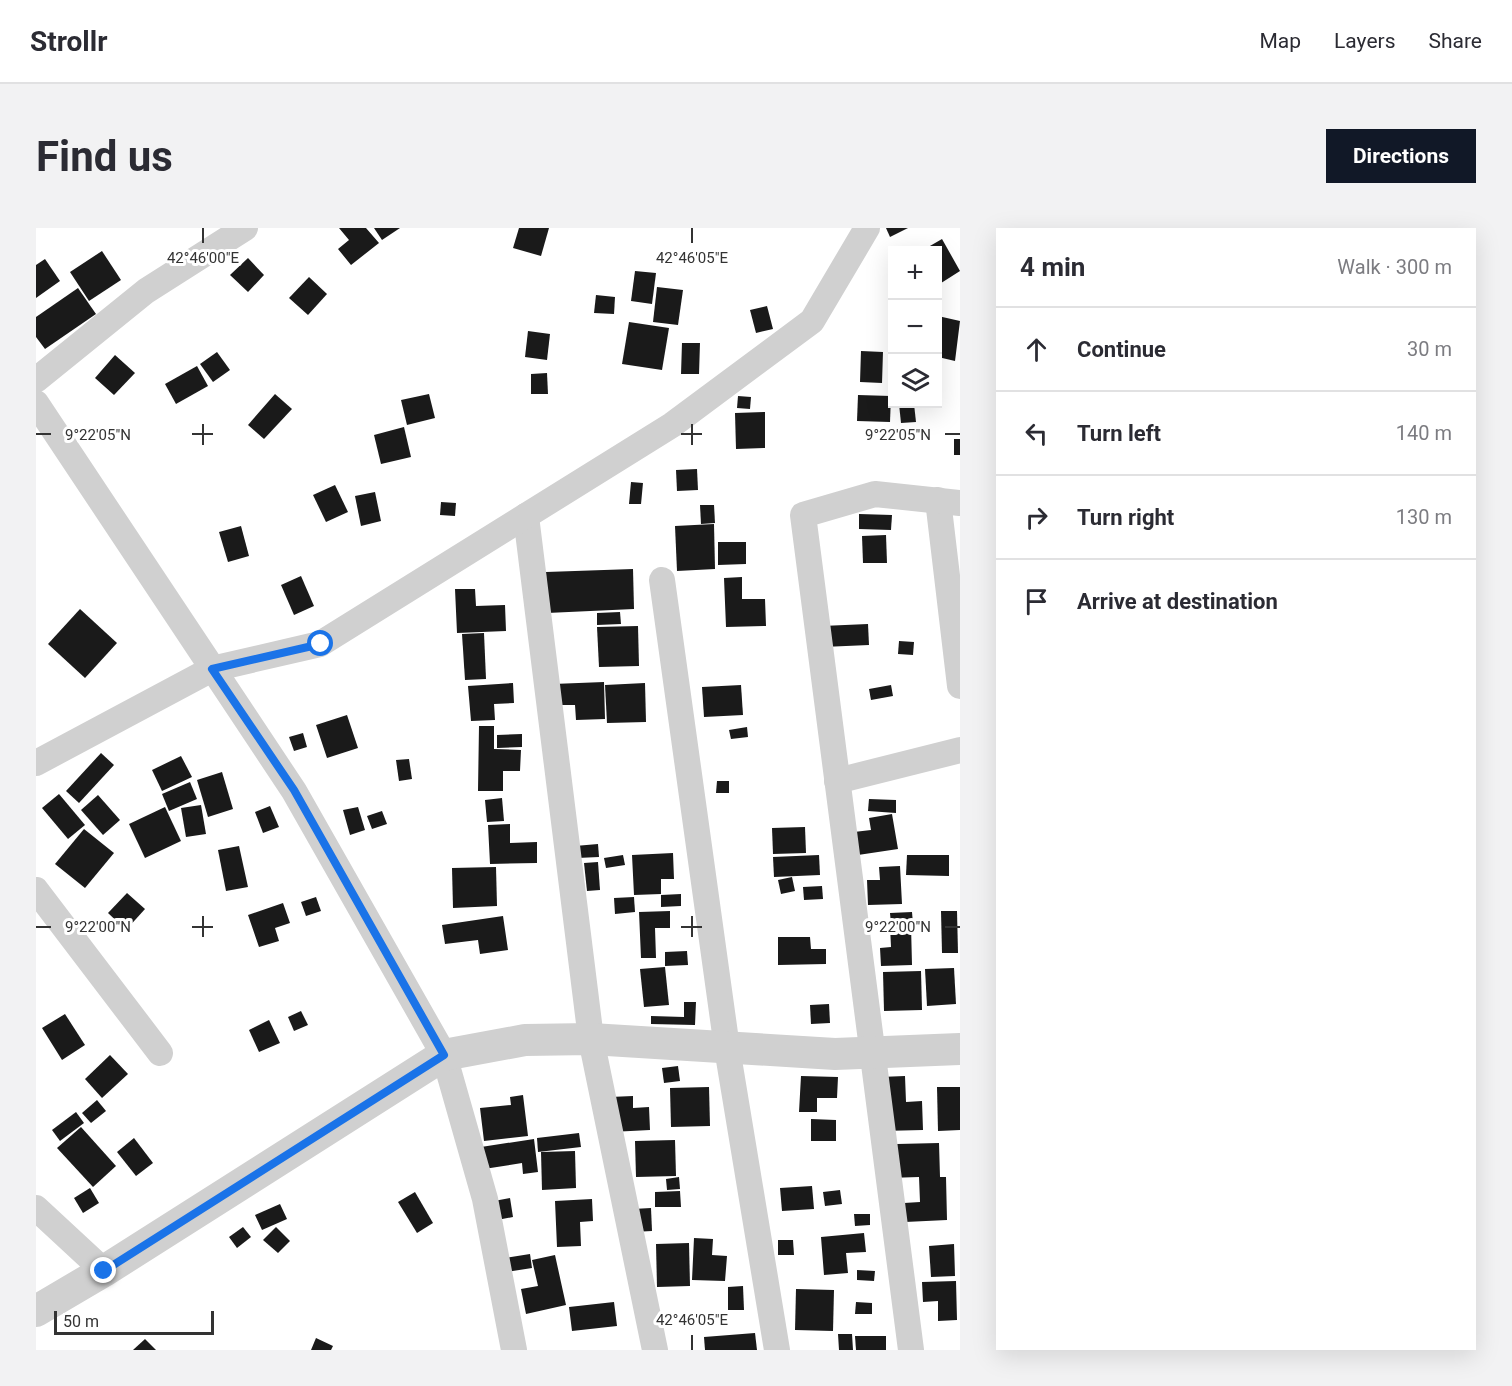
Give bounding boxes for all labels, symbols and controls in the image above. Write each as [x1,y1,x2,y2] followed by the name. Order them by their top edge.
[30,25,107,58] text: Strollr
[1259,29,1301,53] text: Map
[1334,29,1395,53] text: Layers
[1428,29,1482,53] text: Share
[1326,129,1476,183] button: Directions
[36,132,173,181] text: Find us
[888,246,942,408] map controls
[888,246,942,300] button: +
[167,249,240,267] text: 42°46'00"E
[656,249,729,267] text: 42°46'05"E
[1020,252,1085,282] text: 4 min
[1337,255,1452,279] text: Walk · 300 m
[888,300,942,354] button: −
[1020,333,1053,366] icon: ahead
[1077,337,1166,362] text: Continue
[1407,337,1452,361] text: 30 m
[888,354,942,408] button: layers
[1020,417,1053,450] icon: left
[1077,421,1161,446] text: Turn left
[1396,421,1452,445] text: 140 m
[65,426,131,444] text: 9°22'05"N
[865,426,931,444] text: 9°22'05"N
[1020,501,1053,534] icon: right
[1077,505,1174,530] text: Turn right
[1396,505,1452,529] text: 130 m
[1020,585,1053,618] icon: arrive
[1077,589,1278,614] text: Arrive at destination
[307,630,333,656] route start
[65,918,131,936] text: 9°22'00"N
[865,918,931,936] text: 9°22'00"N
[90,1257,116,1283] route end
[54,1308,214,1336] scale bar
[656,1311,729,1329] text: 42°46'05"E
[63,1312,99,1331] text: 50 m

